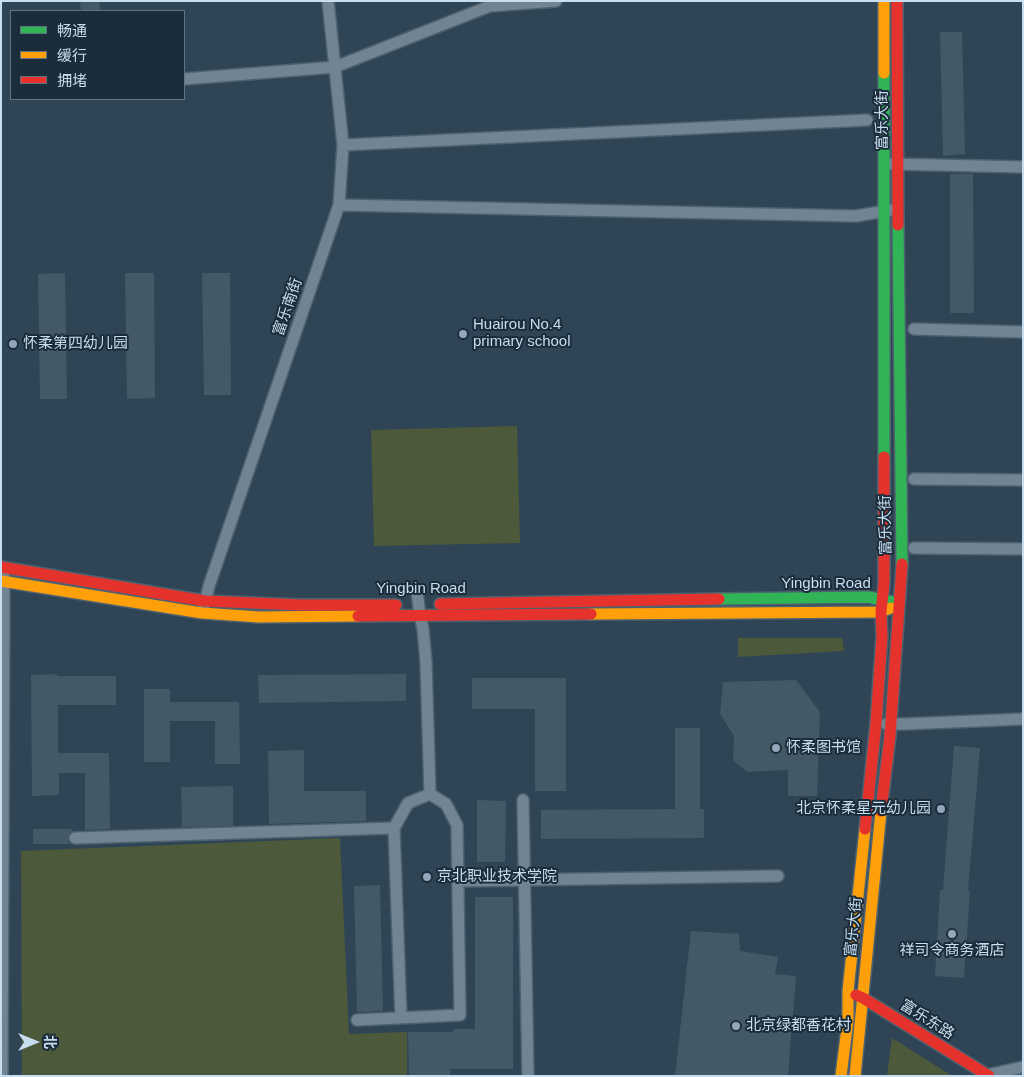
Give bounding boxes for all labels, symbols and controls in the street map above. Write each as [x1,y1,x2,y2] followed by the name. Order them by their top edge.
[10,10,185,100] legend
[57,22,87,39] text: 畅通
[57,47,87,64] text: 缓行
[57,72,87,89] text: 拥堵
[874,90,892,150] street label: 富乐大街
[270,276,306,338] street label: 富乐南街
[473,316,571,351] place label: Huairou No.4 primary school
[457,328,469,340] marker: Huairou No.4 primary school
[23,335,128,353] place label: 怀柔第四幼儿园
[7,338,19,350] marker: 怀柔第四幼儿园
[876,495,896,555] street label: 富乐大街
[781,575,871,593] street label: Yingbin Road
[376,580,466,598] street label: Yingbin Road
[786,739,861,757] place label: 怀柔图书馆
[770,742,782,754] marker: 怀柔图书馆
[796,800,931,818] place label: 北京怀柔星元幼儿园
[935,803,947,815] marker: 北京怀柔星元幼儿园
[437,868,557,886] place label: 京北职业技术学院
[421,871,433,883] marker: 京北职业技术学院
[842,896,866,958] street label: 富乐大街
[946,928,958,940] marker: 祥司令商务酒店
[900,942,1004,960] place label: 祥司令商务酒店
[897,996,957,1044] street label: 富乐东路
[10,1017,60,1067] north arrow
[746,1017,851,1035] place label: 北京绿都香花村
[730,1020,742,1032] marker: 北京绿都香花村
[42,1035,58,1049] text: 北

